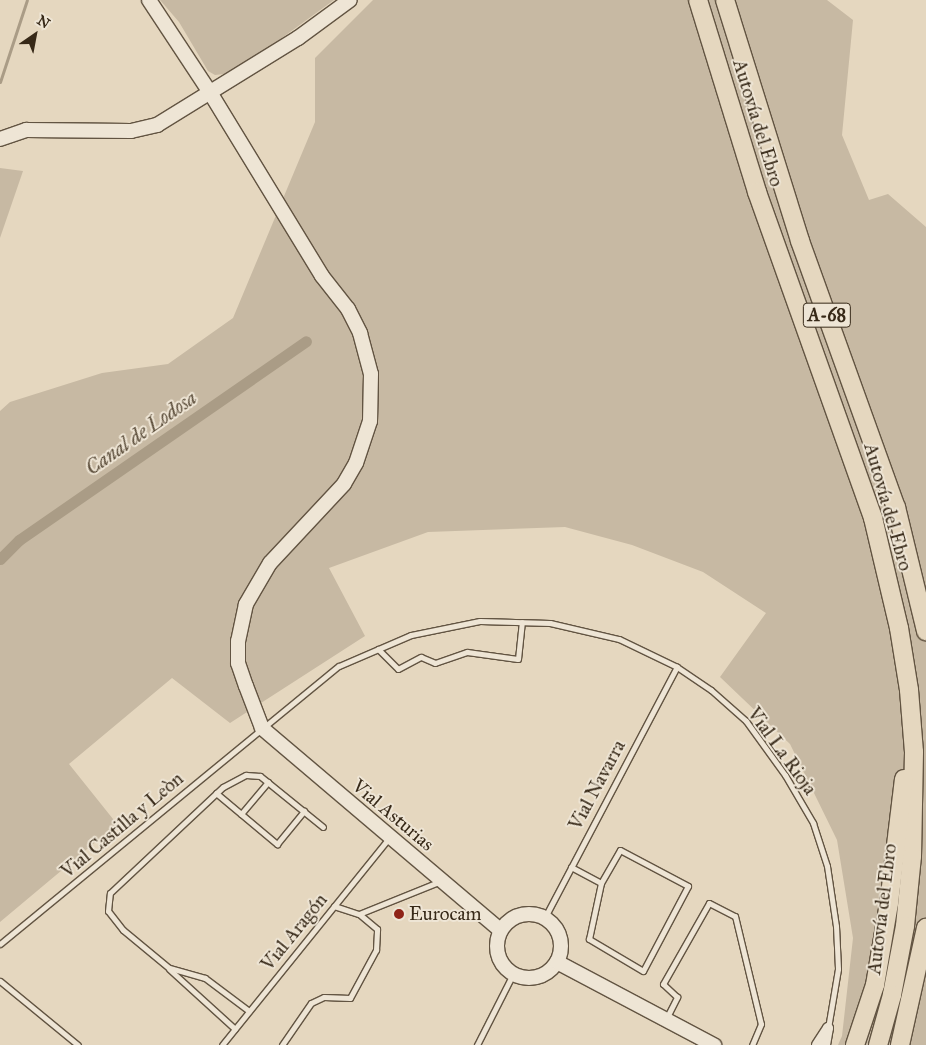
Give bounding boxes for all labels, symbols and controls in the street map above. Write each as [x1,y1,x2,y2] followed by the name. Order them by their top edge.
[10,10,60,60] north arrow
[34,12,53,32] text: N
[728,57,788,189] street label: Autovía del Ebro
[802,300,852,330] road number: A-68
[81,386,201,480] water label: Canal de Lodosa
[859,441,917,573] street label: Autovía del Ebro
[743,703,821,799] street label: Vial La Rioja
[564,736,630,834] street label: Vial Navarra
[56,767,188,883] street label: Vial Castilla y Leòn
[348,774,438,856] street label: Vial Asturias
[863,842,901,976] street label: Autovía del Ebro
[256,889,332,975] street label: Vial Aragón
[409,903,481,925] place label: Eurocam
[393,908,405,920] marker: Eurocam

